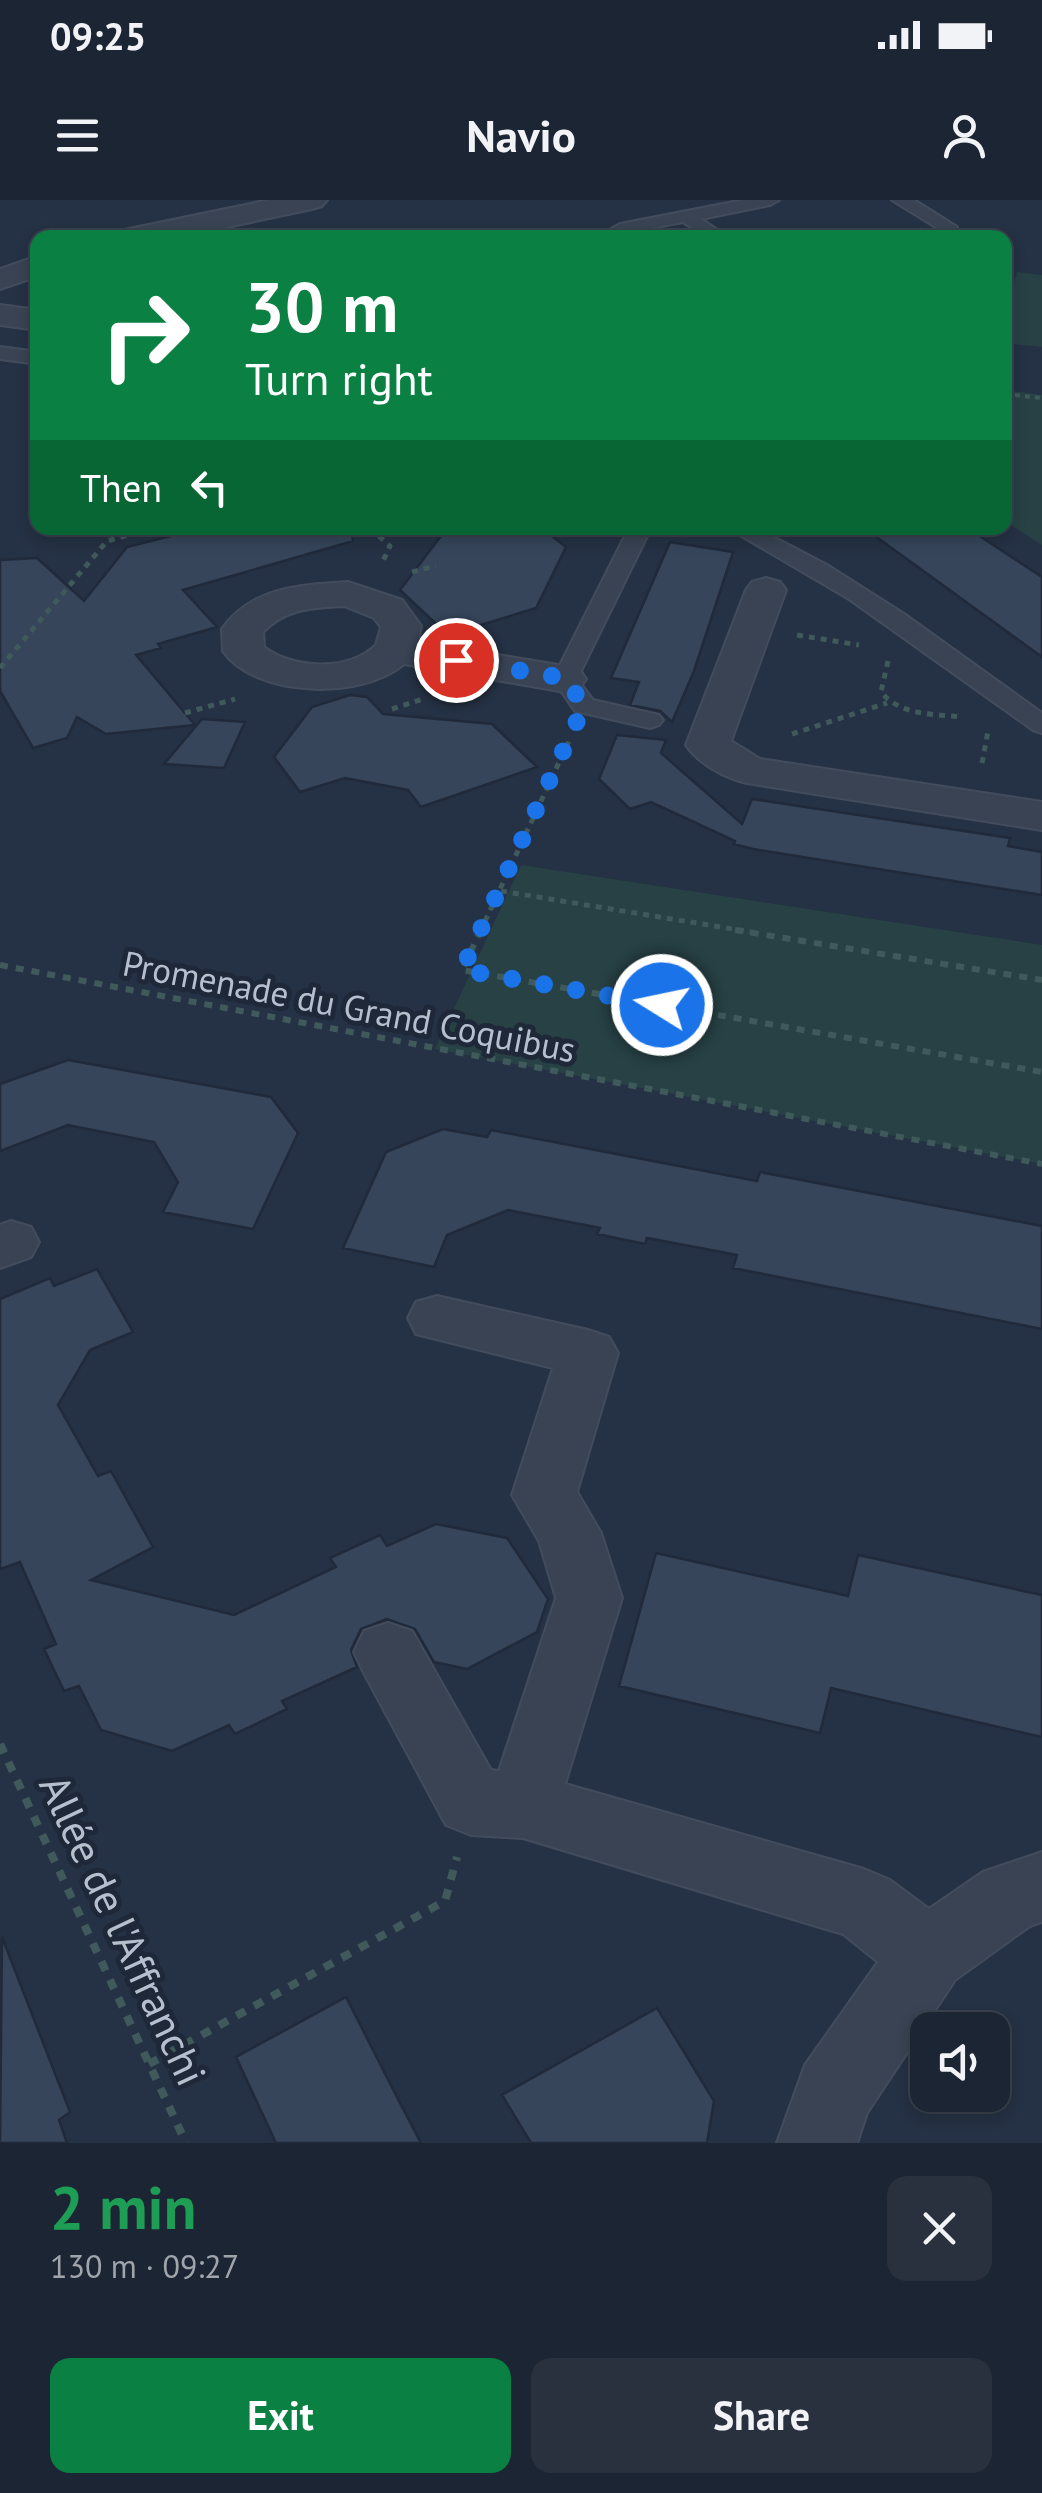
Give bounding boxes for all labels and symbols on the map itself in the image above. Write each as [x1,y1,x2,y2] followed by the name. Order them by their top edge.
[414,618,499,703] pin
[119,940,579,1072] street label: Promenade du Grand Coquibus
[610,953,714,1057] position arrow
[27,1766,220,2094] street label: Allée de l'Affranchi

